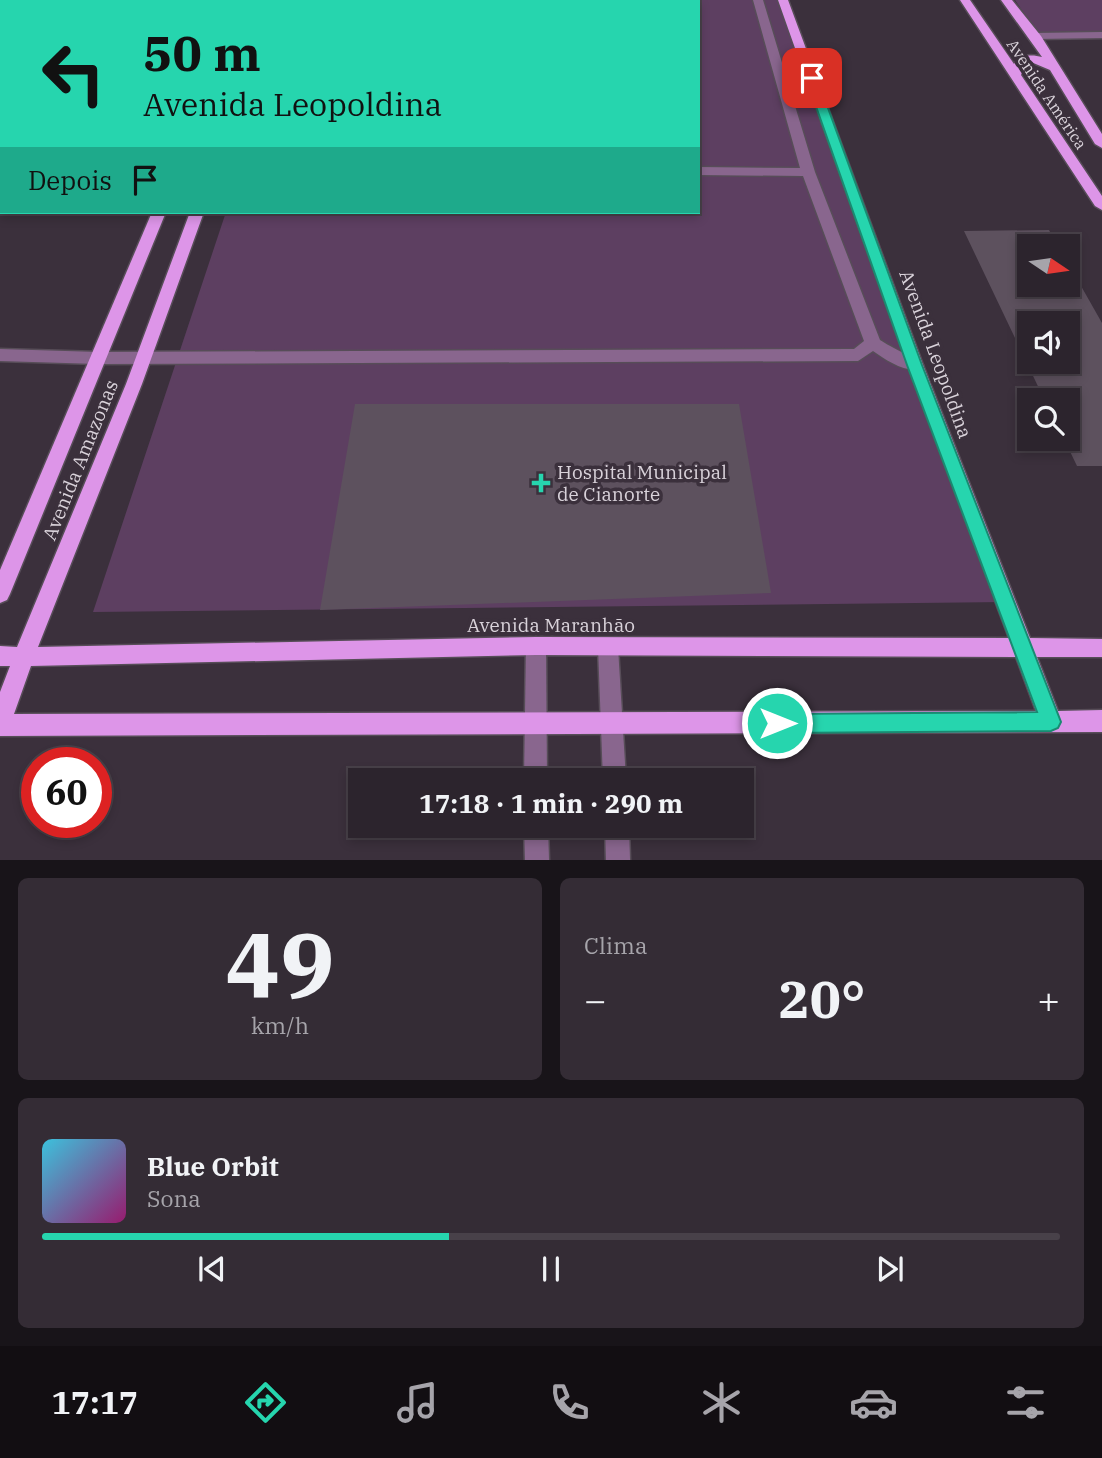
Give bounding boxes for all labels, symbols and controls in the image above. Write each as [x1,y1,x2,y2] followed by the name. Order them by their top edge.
[143,21,261,84] text: 50 m
[28,28,119,119] icon: left
[1003,35,1091,153] street label: Avenida América
[782,48,842,108] pin
[793,59,831,97] icon: arrive
[143,83,442,125] text: Avenida Leopoldina
[126,161,164,199] icon: arrive
[28,163,112,197] text: Depois
[1017,234,1080,298] north arrow
[1017,234,1080,451] map controls
[894,266,978,442] street label: Avenida Leopoldina
[1017,311,1080,374] button: sound
[37,376,123,544] street label: Avenida Amazonas
[1017,388,1080,451] button: search
[557,460,727,506] place label: Hospital Municipal de Cianorte
[531,473,551,493] marker: Hospital Municipal de Cianorte
[467,613,635,637] street label: Avenida Maranhão
[740,686,814,760] position arrow
[21,747,112,838] speed limit sign: 60
[419,786,683,820] text: 17:18 · 1 min · 290 m
[225,905,335,1023] text: 49
[584,930,648,960] text: Clima
[779,965,865,1032] text: 20°
[584,975,607,1024] text: −
[1037,975,1060,1024] text: +
[251,1010,309,1040] text: km/h
[147,1149,279,1183] text: Blue Orbit
[147,1183,201,1213] text: Sona
[193,1250,231,1288] icon: previous
[532,1250,570,1288] icon: pause
[871,1250,909,1288] icon: next
[241,1378,290,1427] icon: directions
[393,1378,442,1427] icon: music
[545,1378,594,1427] icon: phone
[697,1378,746,1427] icon: climate
[849,1378,898,1427] icon: car
[1001,1378,1050,1427] icon: filters
[52,1381,138,1423] text: 17:17

